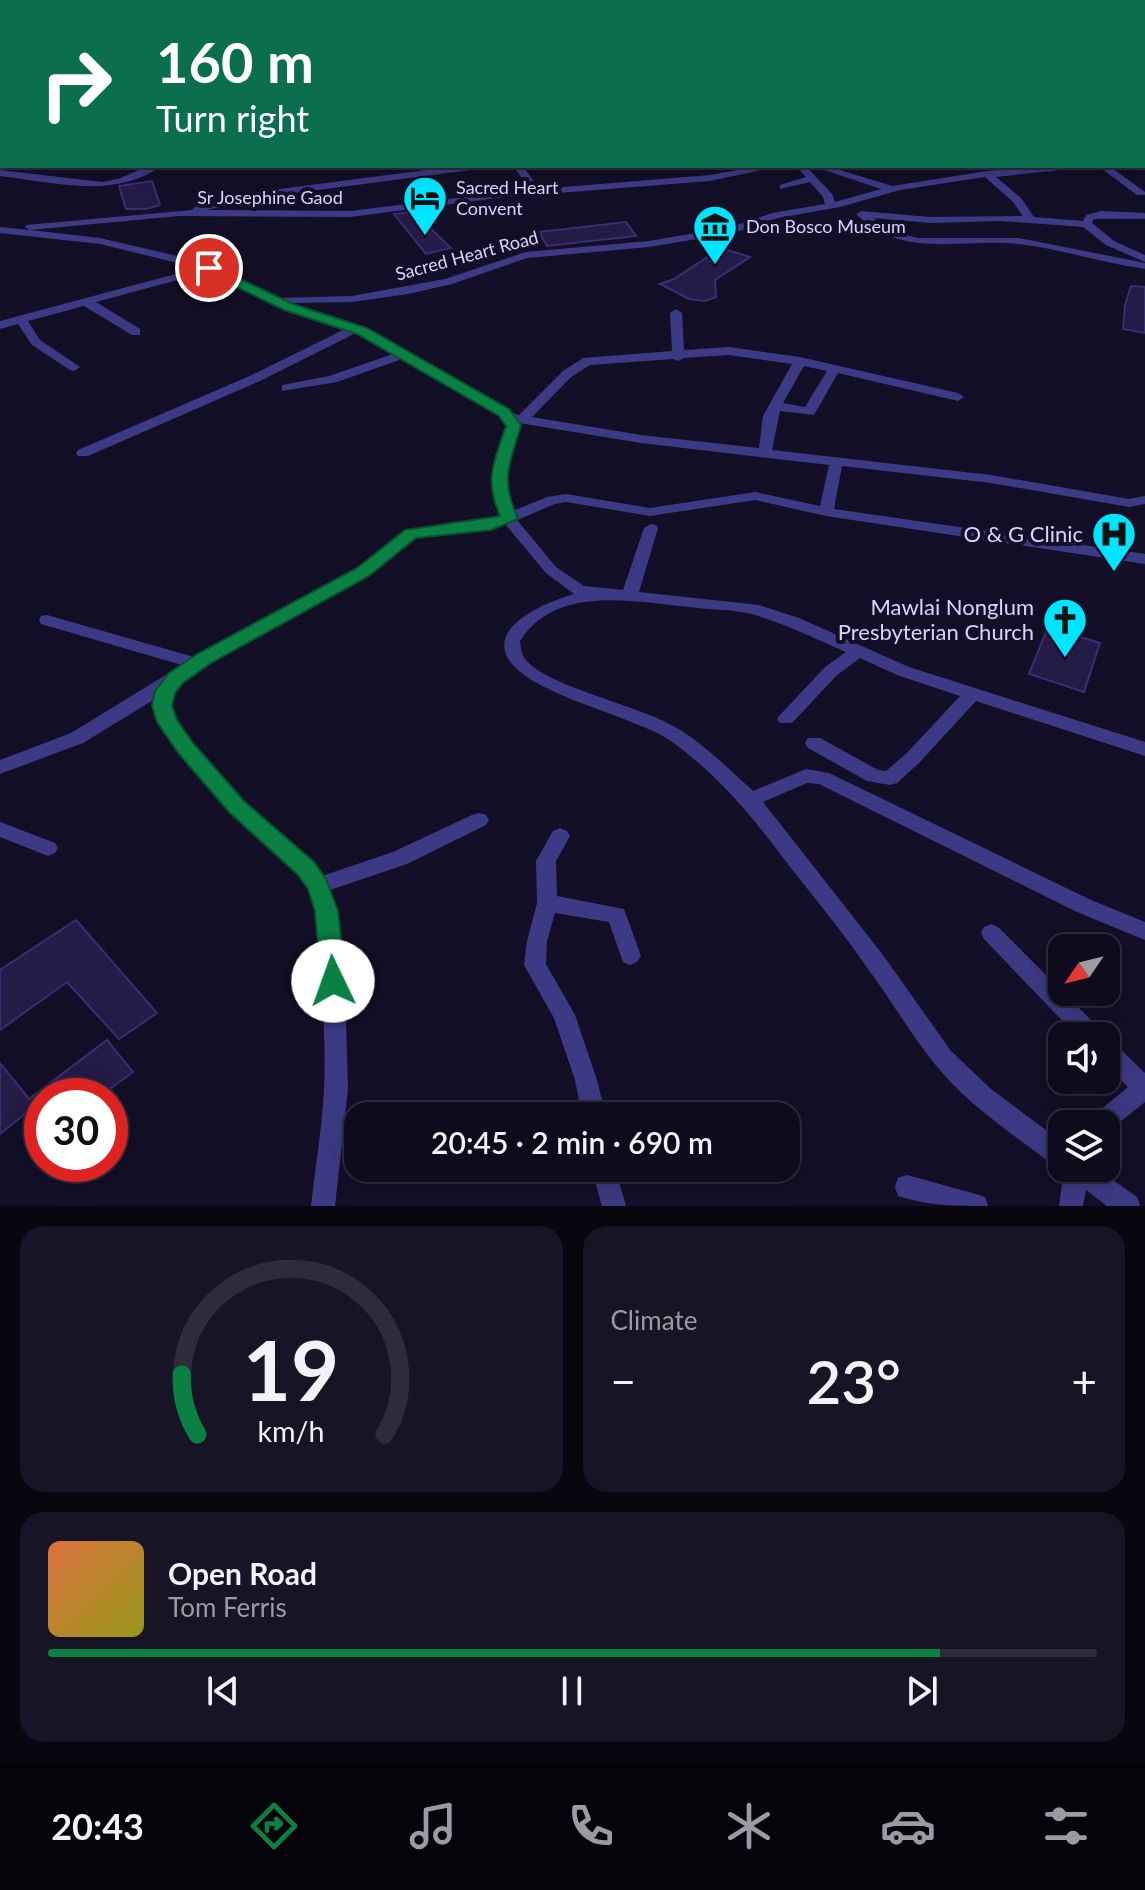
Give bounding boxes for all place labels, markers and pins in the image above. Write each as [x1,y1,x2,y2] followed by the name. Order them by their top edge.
[401,174,449,237] hotel icon: Sacred Heart Convent
[456,176,559,219] place label: Sacred Heart Convent
[691,203,739,266] museum icon: Don Bosco Museum
[746,215,906,237] place label: Don Bosco Museum
[175,234,243,302] pin
[1090,510,1138,573] hospital icon: O & G Clinic
[964,520,1083,547] place label: O & G Clinic
[838,593,1034,645] place label: Mawlai Nonglum Presbyterian Church
[1041,596,1089,659] church icon: Mawlai Nonglum Presbyterian Church

